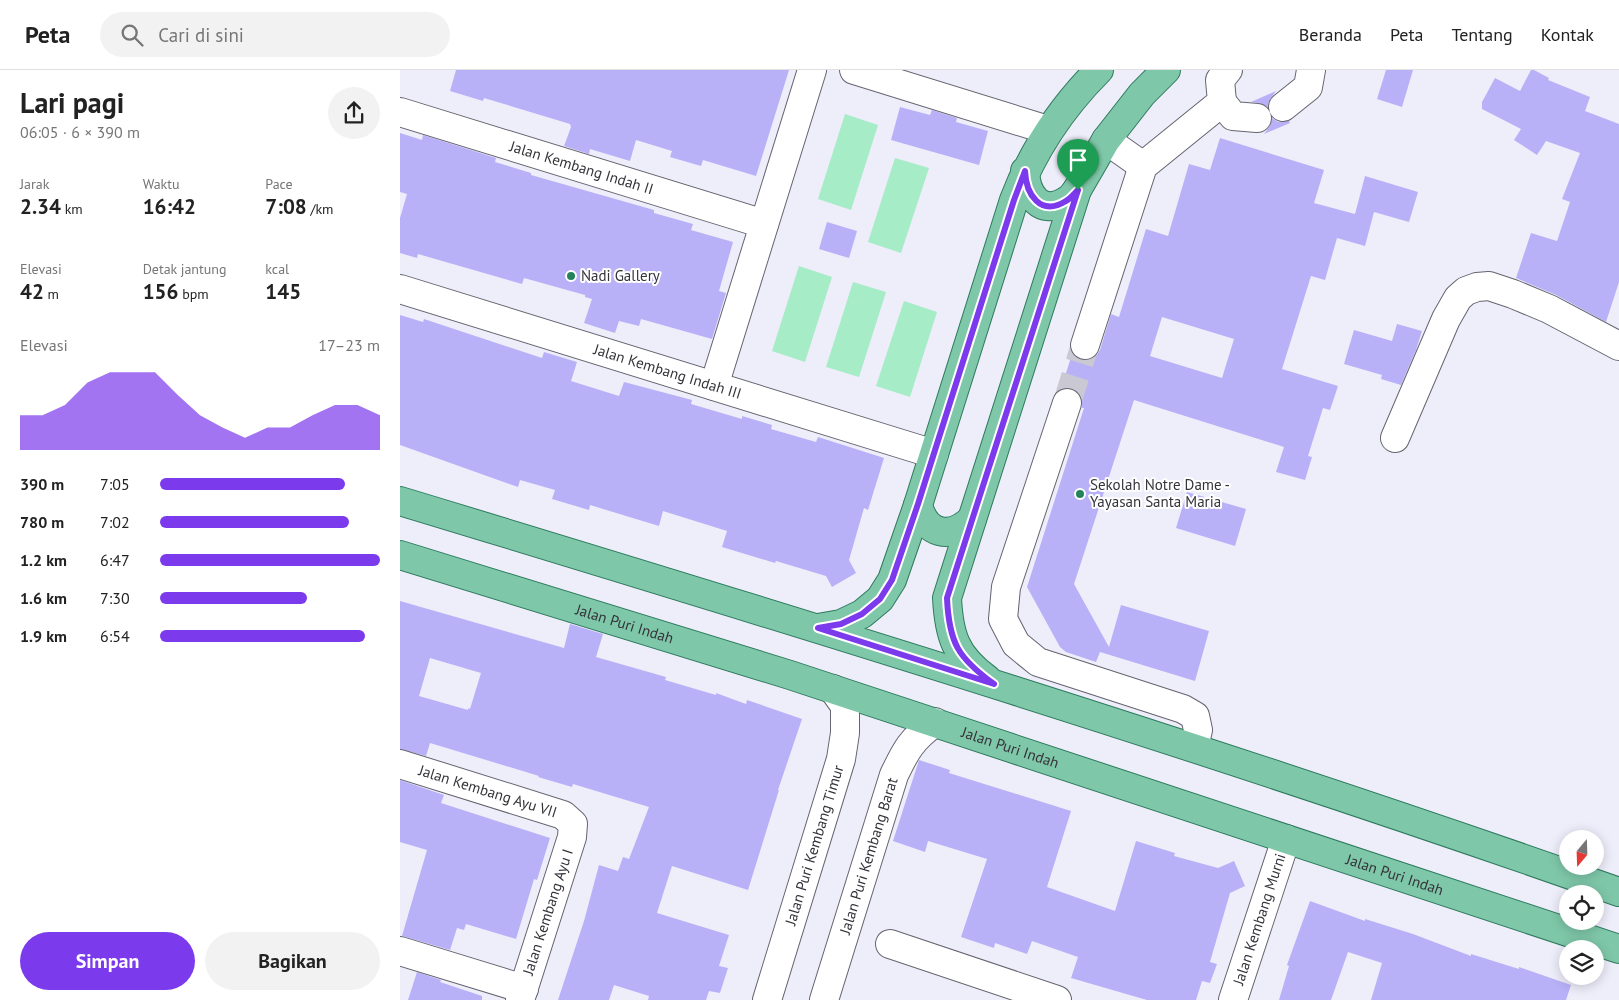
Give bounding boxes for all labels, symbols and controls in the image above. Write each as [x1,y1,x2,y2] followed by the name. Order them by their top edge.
[100,12,450,57] search box
[25,19,70,50] text: Peta
[118,21,146,49] icon: search
[158,23,244,47] text: Cari di sini
[1299,23,1362,46] text: Beranda
[1390,23,1424,46] text: Peta
[1452,23,1513,46] text: Tentang
[1541,23,1594,46] text: Kontak
[20,84,124,121] text: Lari pagi
[328,87,380,139] button: share
[20,122,140,142] text: 06:05 · 6 × 390 m
[507,136,656,198] street label: Jalan Kembang Indah II
[1057,139,1099,190] pin
[1064,146,1092,174] icon: arrive
[20,175,49,193] text: Jarak
[143,175,180,193] text: Waktu
[265,175,293,193] text: Pace
[20,193,61,220] text: 2.34
[143,193,196,220] text: 16:42
[265,193,307,220] text: 7:08
[61,200,83,218] text: km
[307,200,333,218] text: /km
[20,260,62,278] text: Elevasi
[143,260,226,278] text: Detak jantung
[265,260,289,278] text: kcal
[581,266,660,285] place label: Nadi Gallery
[565,270,577,282] marker: Nadi Gallery
[20,278,44,305] text: 42
[143,278,178,305] text: 156
[265,278,301,305] text: 145
[44,285,59,303] text: m
[178,285,209,303] text: bpm
[20,335,68,355] text: Elevasi
[318,335,380,355] text: 17–23 m
[591,339,744,403] street label: Jalan Kembang Indah III
[20,474,64,494] text: 390 m
[100,474,130,494] text: 7:05
[1090,475,1230,511] place label: Sekolah Notre Dame - Yayasan Santa Maria
[1074,488,1086,500] marker: Sekolah Notre Dame - Yayasan Santa Maria
[20,512,64,532] text: 780 m
[100,512,130,532] text: 7:02
[20,550,67,570] text: 1.2 km
[100,550,130,570] text: 6:47
[20,588,67,608] text: 1.6 km
[100,588,130,608] text: 7:30
[573,599,676,648] street label: Jalan Puri Indah
[20,626,67,646] text: 1.9 km
[100,626,130,646] text: 6:54
[958,722,1062,772] street label: Jalan Puri Indah
[416,760,559,822] street label: Jalan Kembang Ayu VII
[780,763,848,928] street label: Jalan Puri Kembang Timur
[835,775,902,937] street label: Jalan Puri Kembang Barat
[1559,830,1604,875] north arrow
[1559,830,1604,985] map controls
[518,847,577,978] street label: Jalan Kembang Ayu I
[1343,849,1446,899] street label: Jalan Puri Indah
[1228,851,1290,988] street label: Jalan Kembang Murni
[1559,885,1604,930] button: locate
[20,932,195,990] button: Simpan
[205,932,380,990] button: Bagikan
[1559,940,1604,985] button: layers

